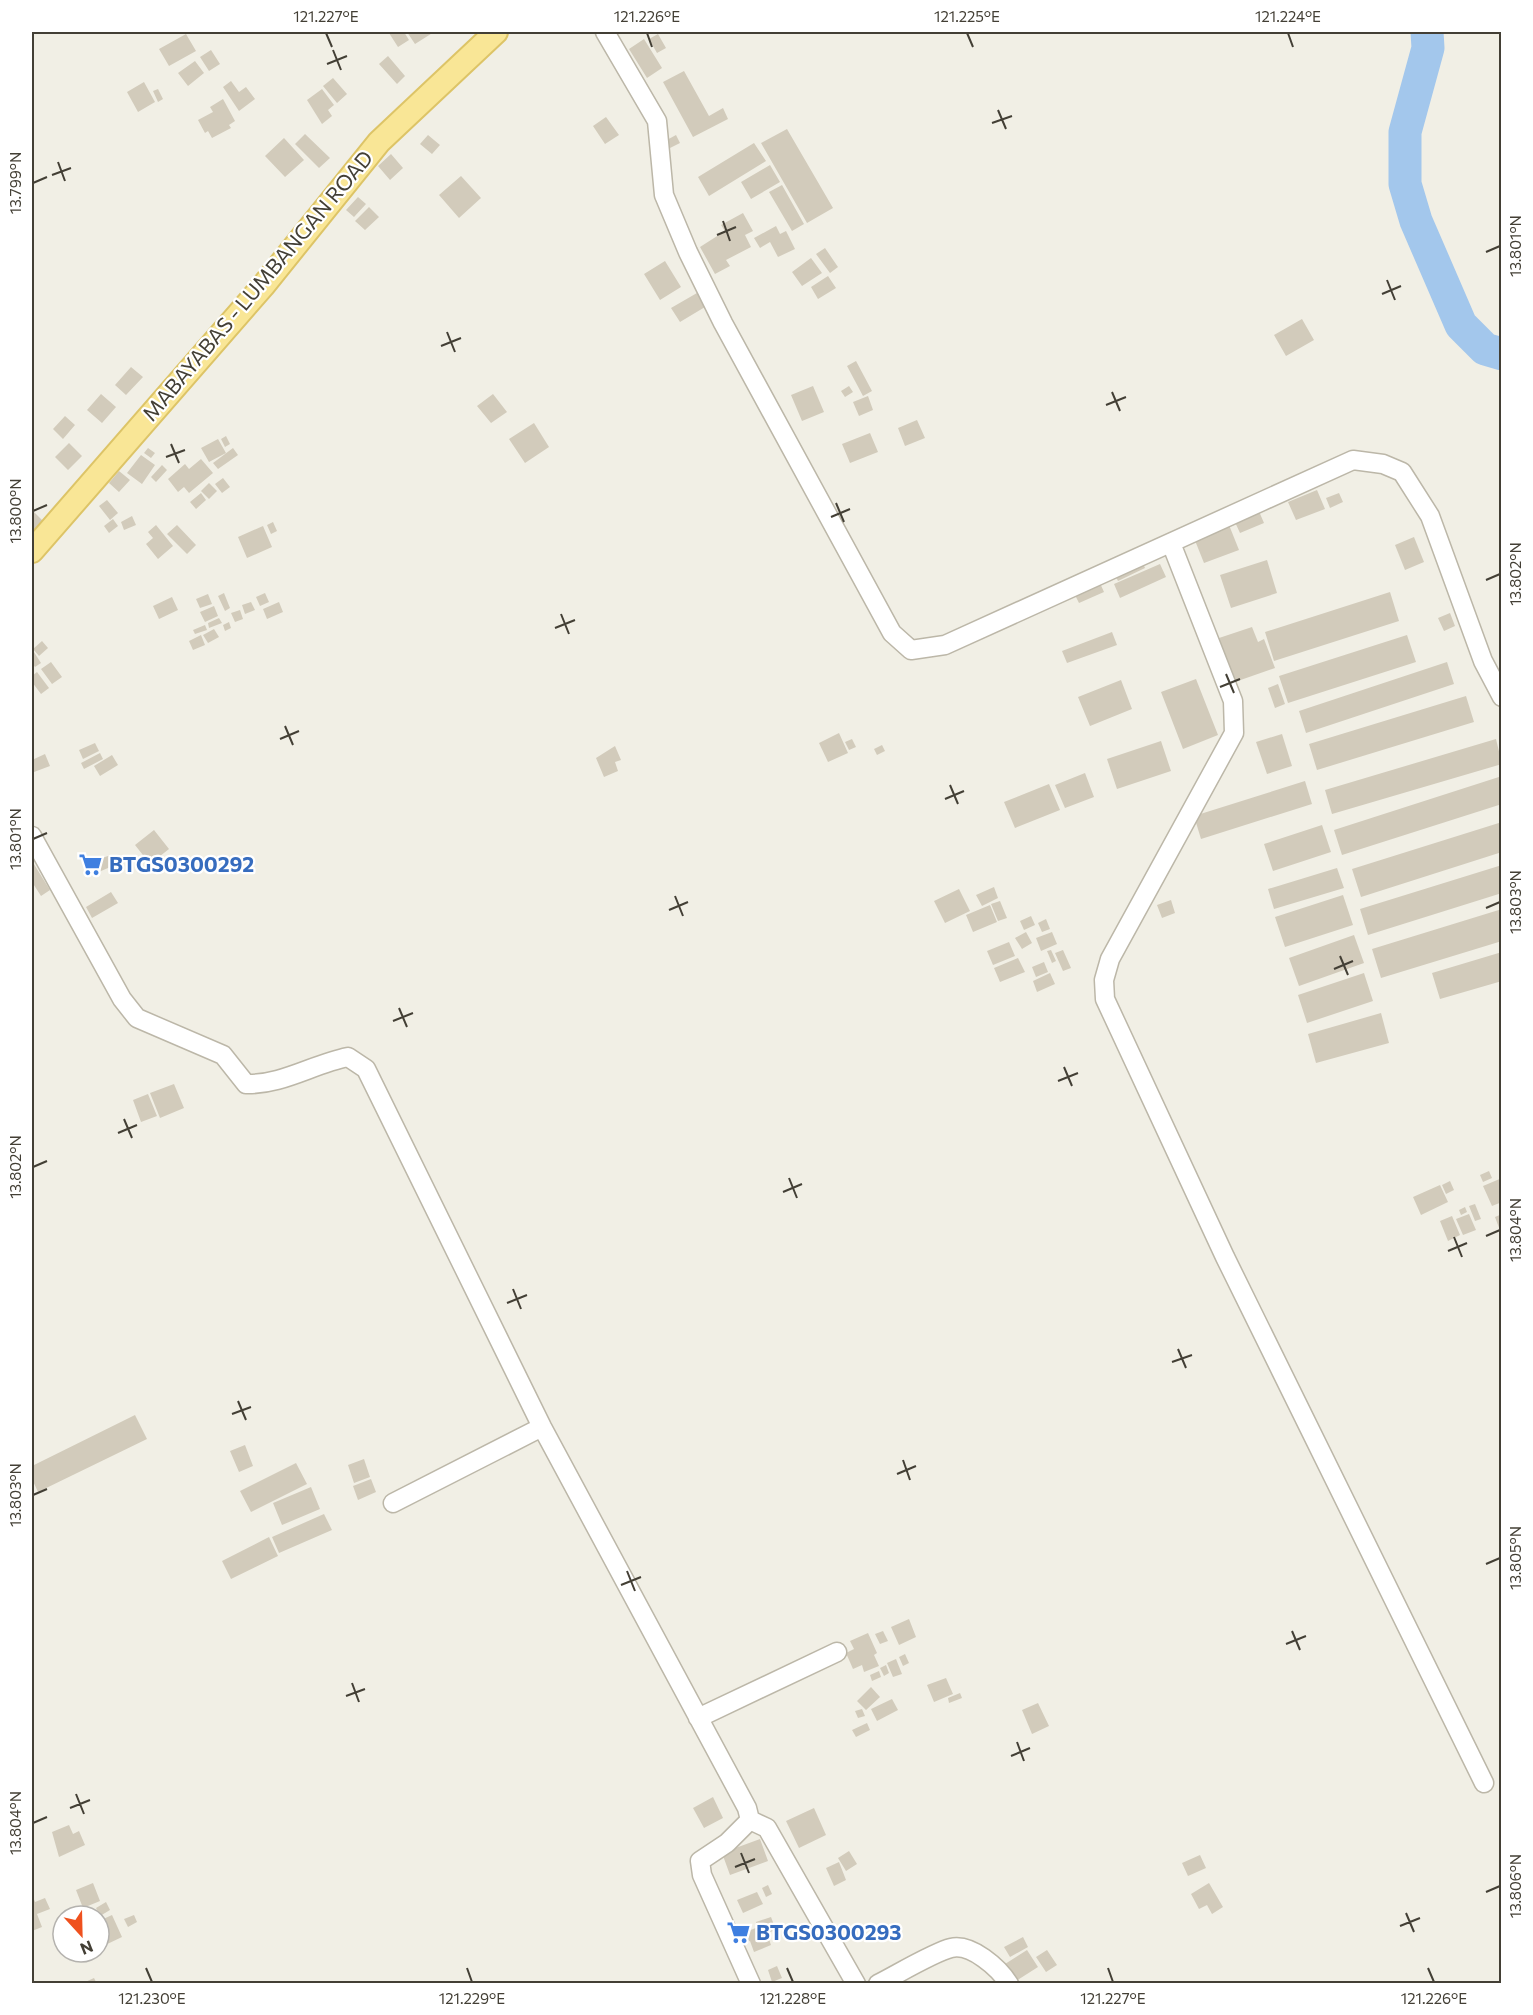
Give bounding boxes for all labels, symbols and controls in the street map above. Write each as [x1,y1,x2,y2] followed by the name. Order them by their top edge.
[293,7,359,25] text: 121.227°E
[614,7,680,25] text: 121.226°E
[934,7,1000,25] text: 121.225°E
[1255,7,1321,25] text: 121.224°E
[136,145,377,425] street label: MABAYABAS - LUMBANGAN ROAD
[6,152,24,214] text: 13.799°N
[1506,215,1524,277] text: 13.801°N
[6,478,24,544] text: 13.800°N
[1506,542,1524,606] text: 13.802°N
[6,808,24,870] text: 13.801°N
[109,851,254,876] place label: BTGS0300292
[78,852,104,878] supermarket icon: BTGS0300292
[1506,870,1524,934] text: 13.803°N
[6,1135,24,1199] text: 13.802°N
[1506,1198,1524,1262] text: 13.804°N
[6,1463,24,1527] text: 13.803°N
[1506,1526,1524,1590] text: 13.805°N
[6,1791,24,1855] text: 13.804°N
[1506,1854,1524,1918] text: 13.806°N
[51,1904,111,1964] north arrow
[756,1919,902,1944] place label: BTGS0300293
[725,1920,751,1946] supermarket icon: BTGS0300293
[78,1937,96,1959] text: N
[118,1989,186,2007] text: 121.230°E
[439,1989,505,2007] text: 121.229°E
[760,1989,826,2007] text: 121.228°E
[1080,1989,1146,2007] text: 121.227°E
[1401,1989,1467,2007] text: 121.226°E

